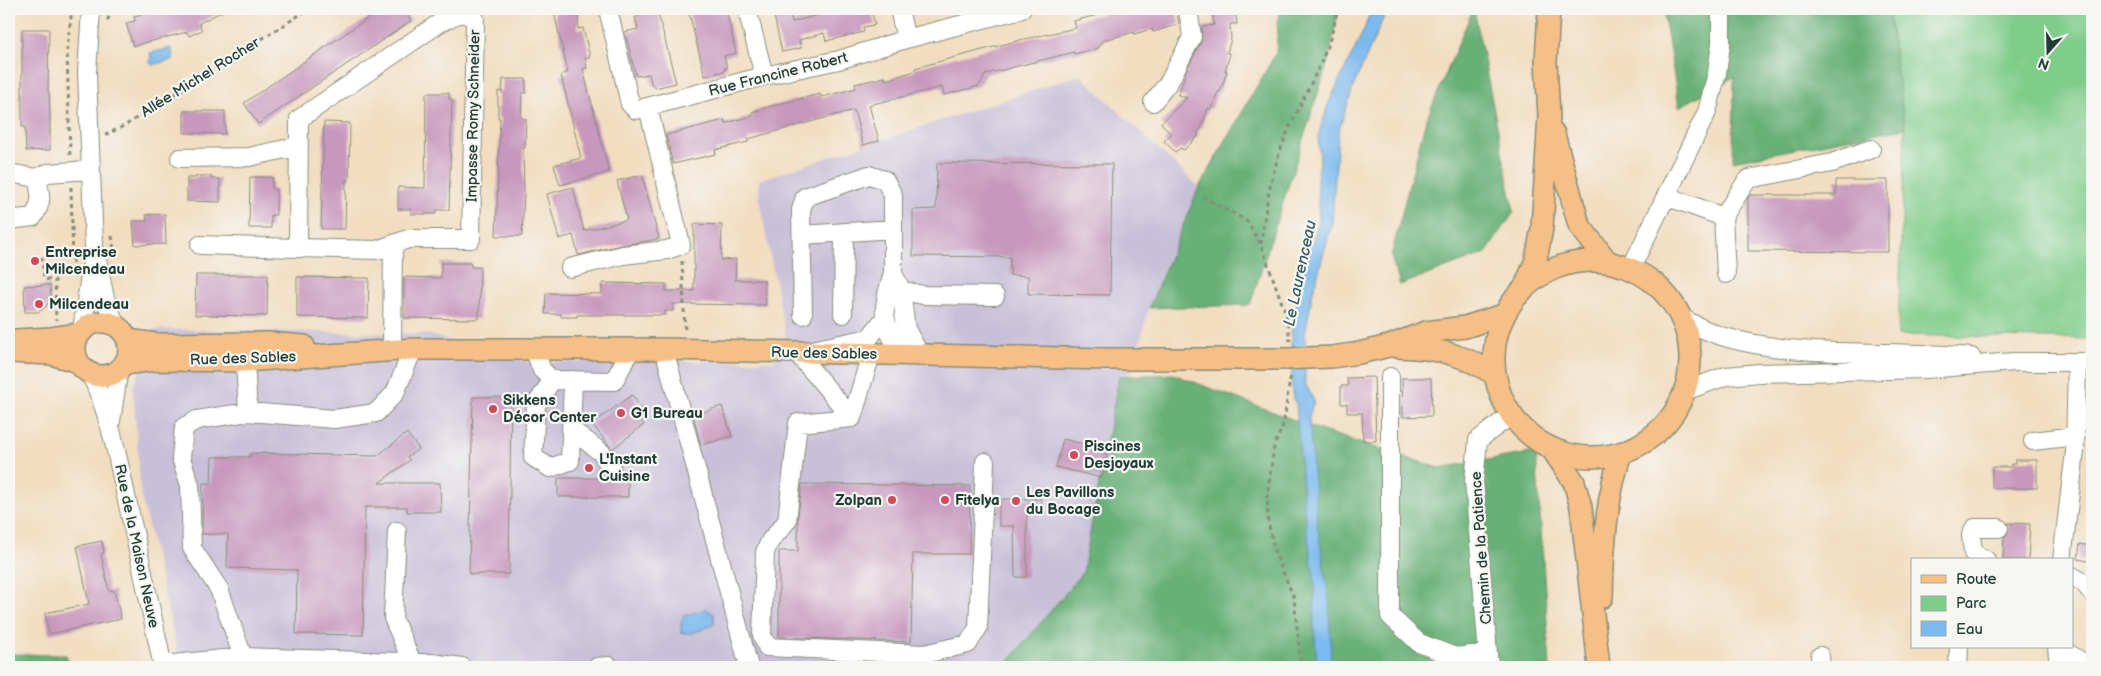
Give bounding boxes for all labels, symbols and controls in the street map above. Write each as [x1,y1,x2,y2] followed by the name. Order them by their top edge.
[2024,28,2074,78] north arrow
[462,29,485,202] street label: Impasse Romy Schneider
[137,33,264,122] street label: Allée Michel Rocher
[707,48,850,101] street label: Rue Francine Robert
[2036,54,2052,74] text: N
[1280,218,1321,328] water label: Le Laurenceau
[45,243,125,279] place label: Entreprise Milcendeau
[29,255,41,267] marker: Entreprise Milcendeau
[49,295,129,314] place label: Milcendeau
[33,298,45,310] marker: Milcendeau
[771,343,878,364] street label: Rue des Sables
[190,347,297,370] street label: Rue des Sables
[503,391,597,427] place label: Sikkens Décor Center
[487,403,499,415] marker: Sikkens Décor Center
[631,404,703,423] place label: G1 Bureau
[615,407,627,419] marker: G1 Bureau
[1084,437,1154,473] place label: Piscines Desjoyaux
[1068,449,1080,461] marker: Piscines Desjoyaux
[599,450,657,486] place label: L'Instant Cuisine
[110,462,163,630] street label: Rue de la Maison Neuve
[583,462,595,474] marker: L'Instant Cuisine
[1467,471,1496,625] street label: Chemin de la Patience
[1026,483,1114,519] place label: Les Pavillons du Bocage
[835,491,882,510] place label: Zolpan
[955,491,1000,510] place label: Fitelya
[886,494,898,506] marker: Zolpan
[939,494,951,506] marker: Fitelya
[1010,495,1022,507] marker: Les Pavillons du Bocage
[1911,558,2074,648] legend
[1956,570,1997,589] text: Route
[1956,594,1986,613] text: Parc
[1956,620,1983,639] text: Eau

